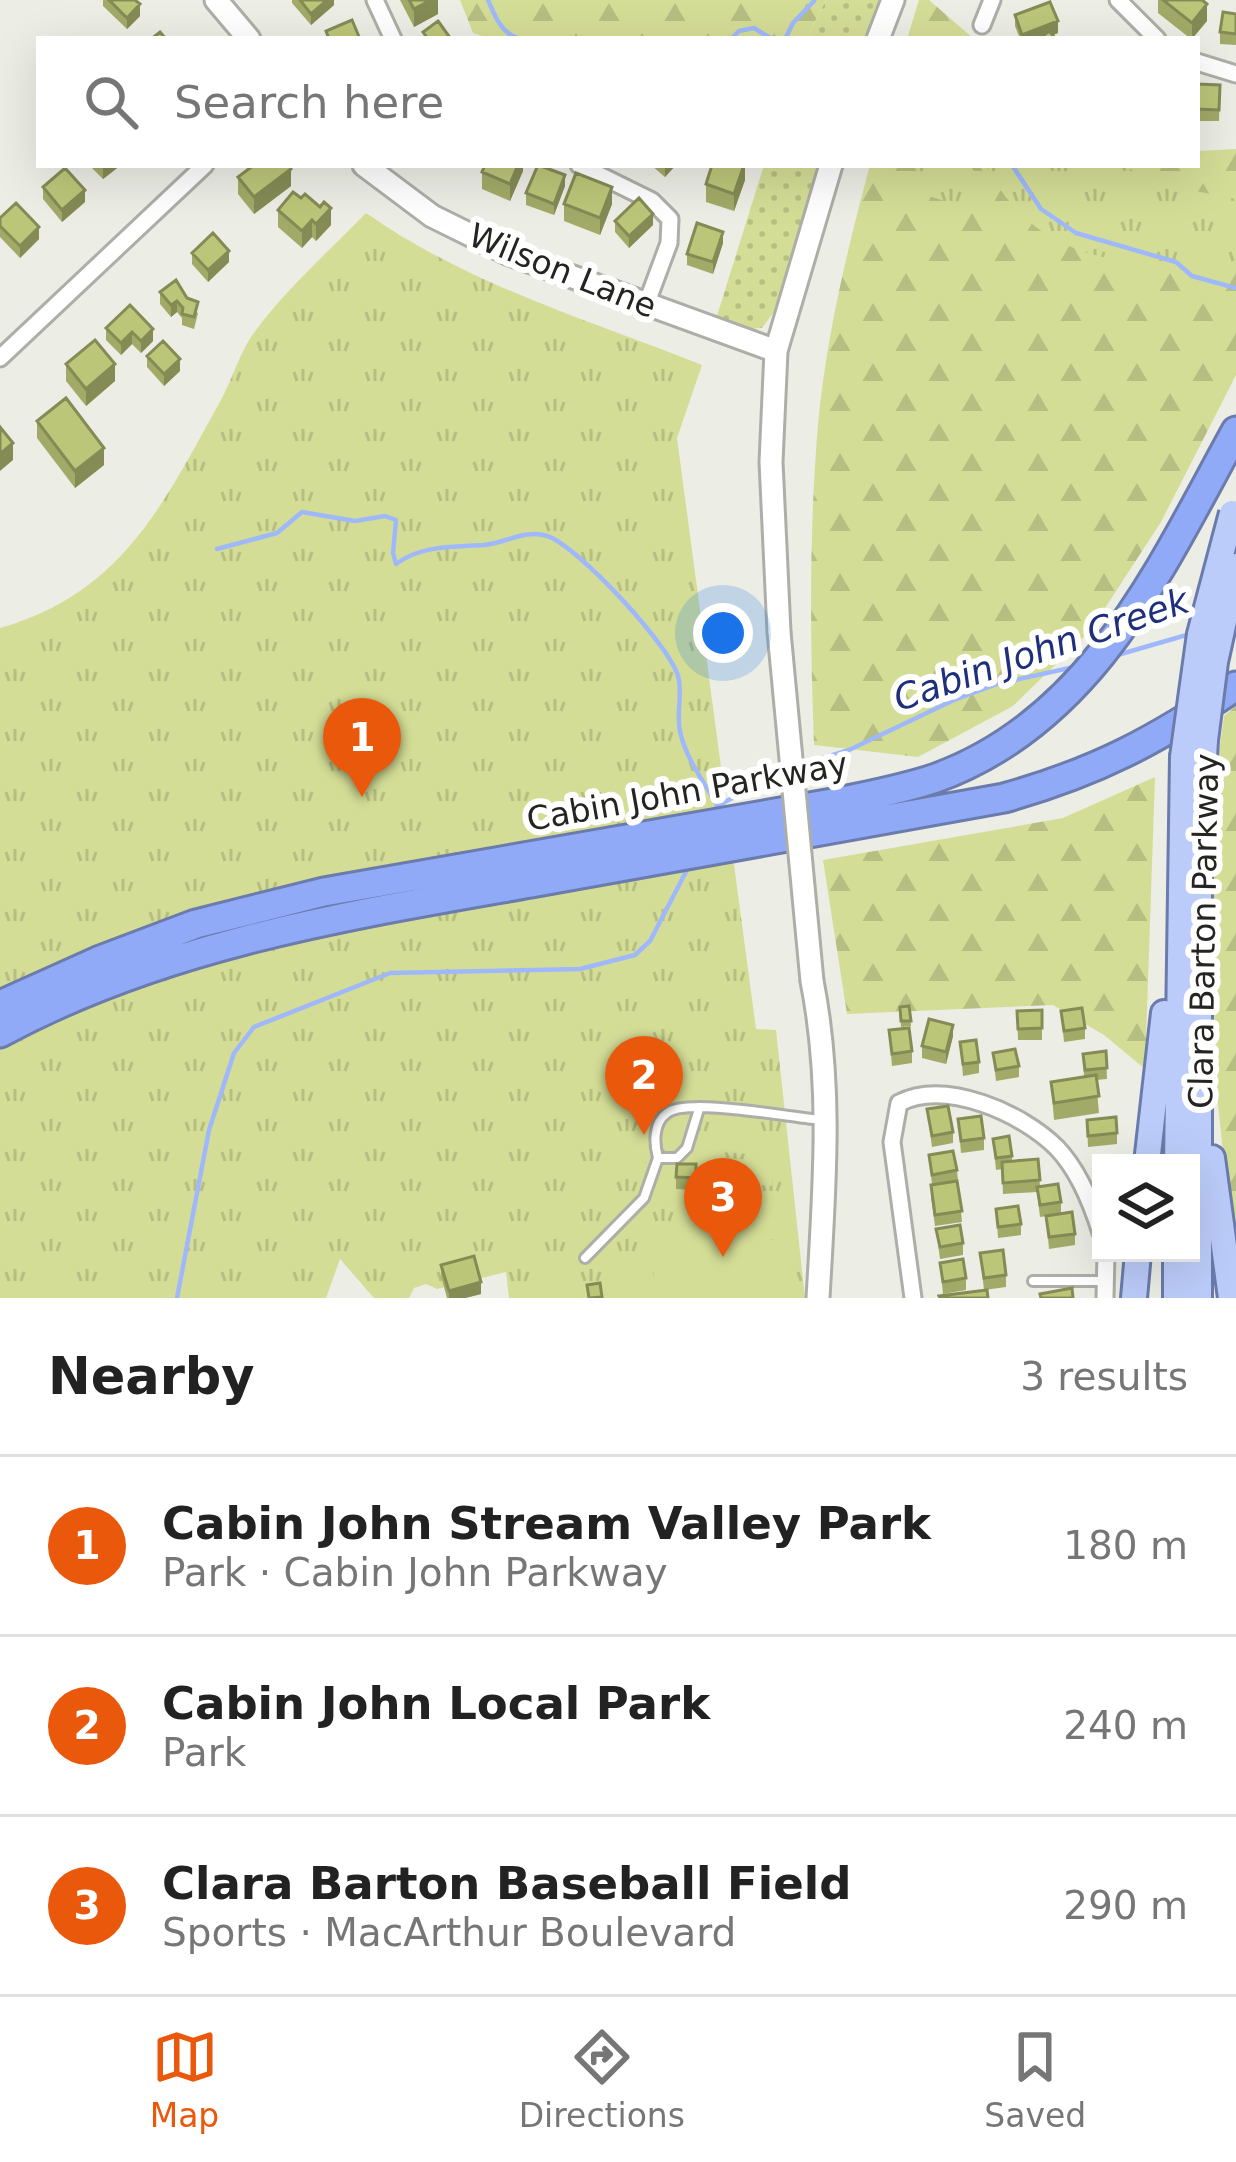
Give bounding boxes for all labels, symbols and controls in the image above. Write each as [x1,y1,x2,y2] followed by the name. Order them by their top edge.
[36,36,1200,168] search box
[78,69,144,135] icon: search
[174,76,444,129] text: Search here
[463,215,662,326] street label: Wilson Lane
[888,579,1196,719] water label: Cabin John Creek
[693,603,753,663] your location
[323,698,401,797] pin: 1
[524,744,851,839] street label: Cabin John Parkway
[1181,753,1226,1109] street label: Clara Barton Parkway
[605,1036,683,1135] pin: 2
[1092,1154,1200,1262] map controls
[1092,1154,1200,1262] button: layers
[684,1158,762,1257] pin: 3
[48,1347,255,1406] text: Nearby
[1020,1354,1188,1399] text: 3 results
[162,1497,931,1550] text: Cabin John Stream Valley Park
[73,1523,101,1568] text: 1
[1063,1523,1188,1568] text: 180 m
[162,1550,668,1595] text: Park · Cabin John Parkway
[162,1677,710,1730] text: Cabin John Local Park
[73,1703,101,1748] text: 2
[1063,1703,1188,1748] text: 240 m
[162,1730,246,1775] text: Park
[162,1857,851,1910] text: Clara Barton Baseball Field
[73,1883,101,1928] text: 3
[1063,1883,1188,1928] text: 290 m
[162,1910,736,1955] text: Sports · MacArthur Boulevard
[150,2024,219,2135] tab: Map
[519,2024,685,2135] tab: Directions
[984,2024,1086,2135] tab: Saved

